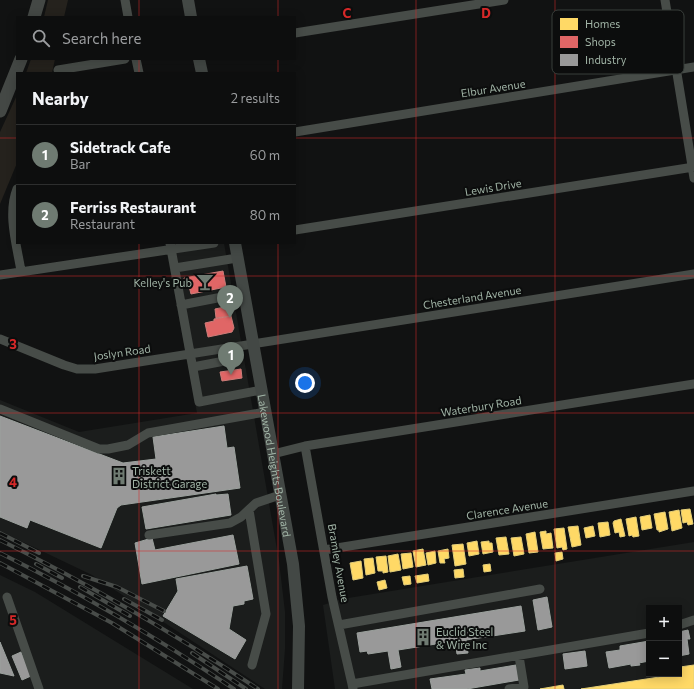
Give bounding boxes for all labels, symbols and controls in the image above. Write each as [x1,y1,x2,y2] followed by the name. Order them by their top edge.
[343,5,352,21] text: C
[481,5,491,21] text: D
[552,10,684,74] legend
[16,16,296,60] search box
[585,17,620,30] text: Homes
[30,27,52,49] icon: search
[62,29,141,47] text: Search here
[585,35,616,48] text: Shops
[585,53,627,66] text: Industry
[460,76,526,100] street label: Elbur Avenue
[32,88,89,109] text: Nearby
[231,90,280,106] text: 2 results
[70,138,171,156] text: Sidetrack Cafe
[42,147,48,163] text: 1
[250,147,280,163] text: 60 m
[70,156,90,172] text: Bar
[464,176,522,198] street label: Lewis Drive
[70,198,196,216] text: Ferriss Restaurant
[41,207,49,223] text: 2
[250,207,280,223] text: 80 m
[70,216,135,232] text: Restaurant
[195,272,215,292] bar icon: Kelley's Pub
[133,276,192,289] place label: Kelley's Pub
[422,283,522,311] street label: Chesterland Avenue
[217,285,243,318] pin: 2
[9,336,17,352] text: 3
[93,342,151,363] street label: Joslyn Road
[218,342,244,375] pin: 1
[295,373,315,393] your location
[256,393,294,538] street label: Lakewood Heights Boulevard
[440,393,522,419] street label: Waterbury Road
[132,464,207,490] place label: Triskett District Garage
[109,466,129,486] building icon: Triskett District Garage
[9,474,17,490] text: 4
[465,496,549,522] street label: Clarence Avenue
[326,523,352,604] street label: Bramley Avenue
[646,605,682,677] map controls
[646,605,682,641] button: +
[9,612,17,628] text: 5
[436,625,493,651] place label: Euclid Steel & Wire Inc
[413,627,433,647] building icon: Euclid Steel & Wire Inc
[646,641,682,677] button: −

